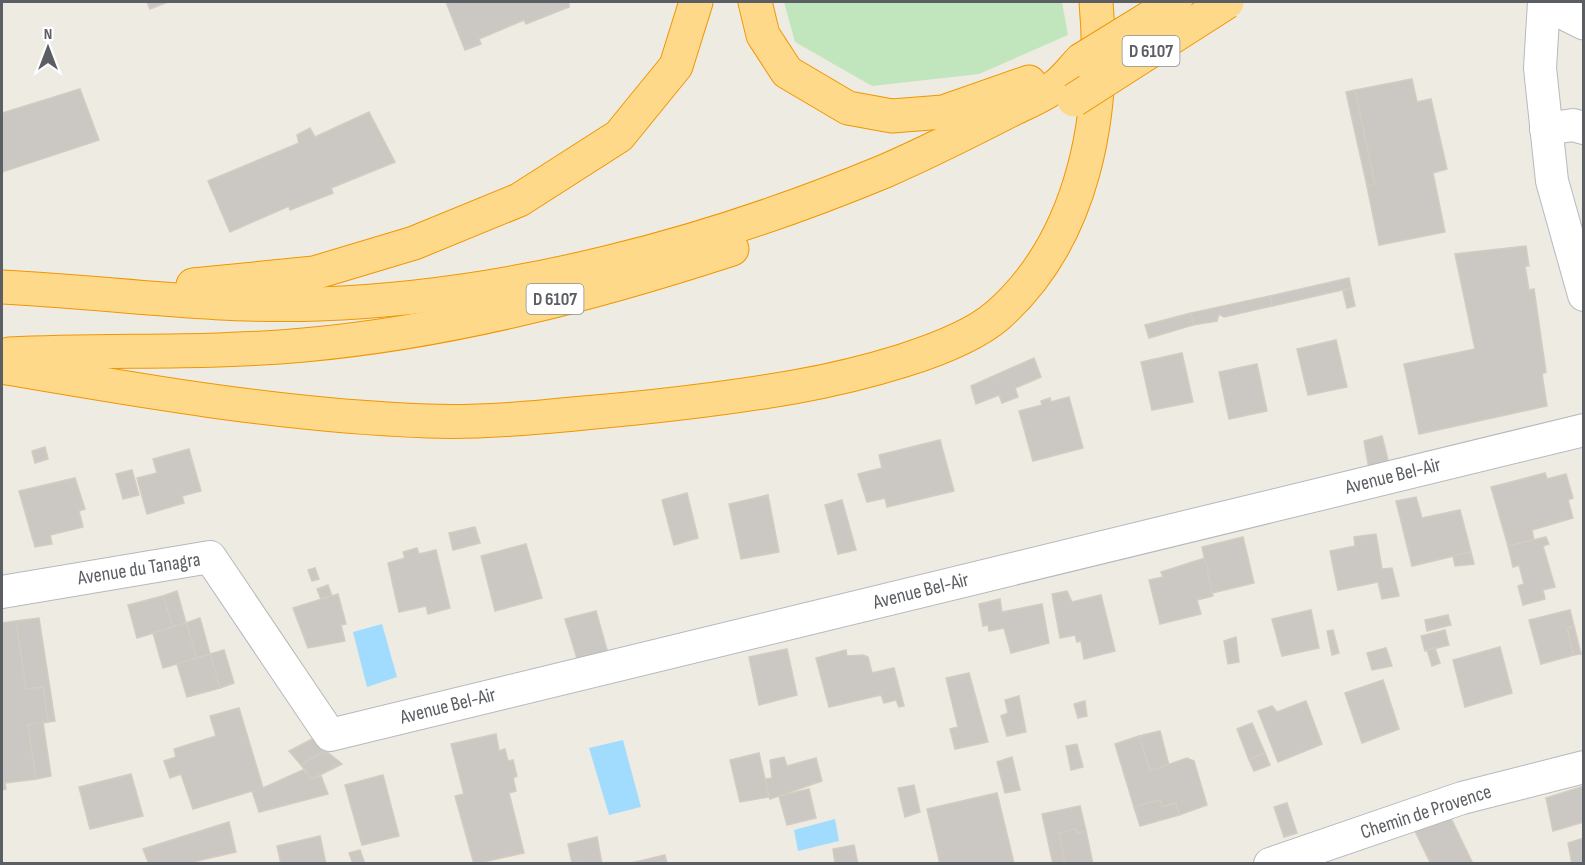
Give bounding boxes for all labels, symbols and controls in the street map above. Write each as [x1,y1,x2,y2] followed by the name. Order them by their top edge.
[18,18,78,78] north arrow
[44,25,52,44] text: N
[1122,36,1180,66] road number: D 6107
[526,284,584,314] road number: D 6107
[1342,452,1444,500] street label: Avenue Bel-Air
[75,547,202,591] street label: Avenue du Tanagra
[870,567,972,615] street label: Avenue Bel-Air
[397,682,499,730] street label: Avenue Bel-Air
[1357,780,1495,844] street label: Chemin de Provence

